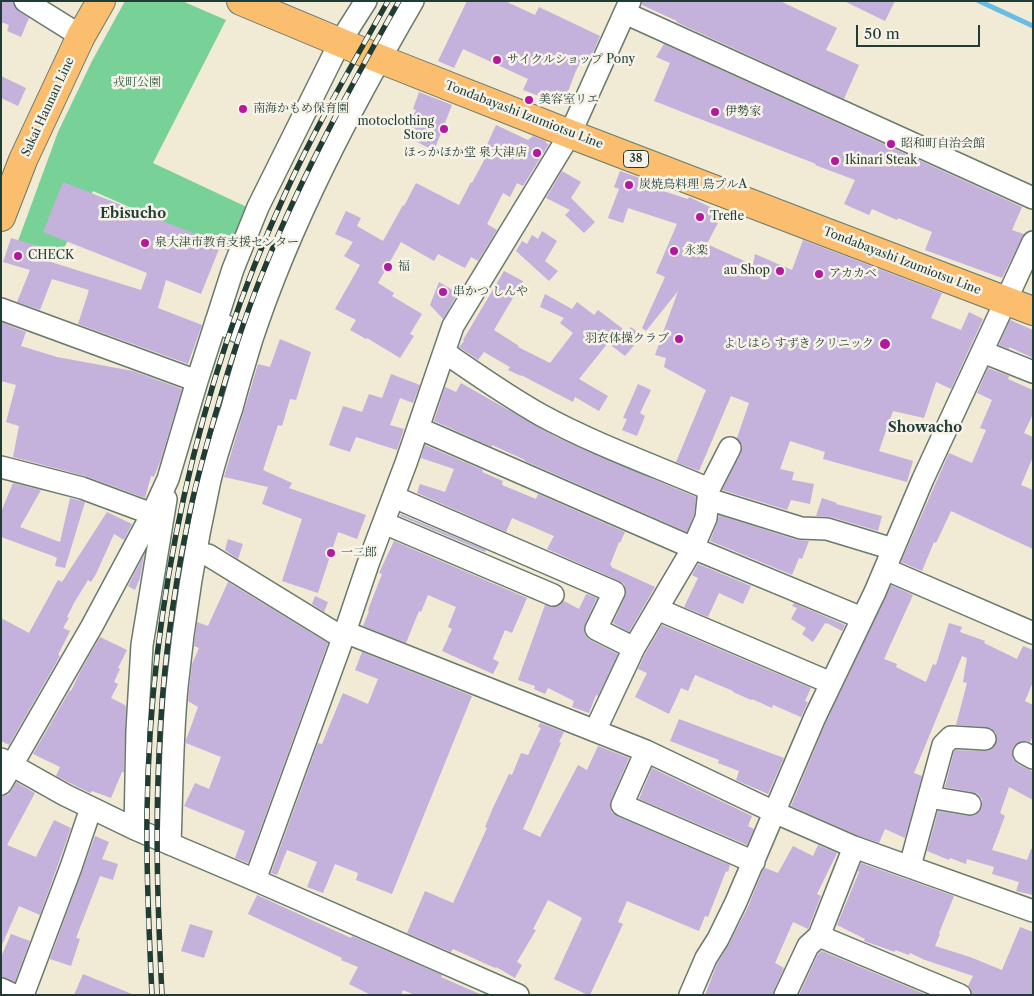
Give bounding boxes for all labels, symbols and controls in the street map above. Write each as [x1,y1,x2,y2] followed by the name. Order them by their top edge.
[859,15,983,47] scale bar
[864,24,900,43] text: 50 m
[507,53,635,67] place label: サイクルショップ Pony
[491,54,503,66] marker: サイクルショップ Pony
[19,55,77,159] street label: Sakai Hannan Line
[113,76,161,90] park label: 戎町公園
[443,78,605,152] street label: Tondabayashi Izumiotsu Line
[539,93,599,107] place label: 美容室リエ
[523,94,535,106] marker: 美容室リエ
[253,102,349,116] place label: 南海かもめ保育園
[237,103,249,115] marker: 南海かもめ保育園
[725,105,761,119] place label: 伊勢家
[709,106,721,118] marker: 伊勢家
[357,115,434,143] place label: motoclothing Store
[438,123,450,135] marker: motoclothing Store
[901,137,985,151] place label: 昭和町自治会館
[885,138,897,150] marker: 昭和町自治会館
[404,146,527,160] place label: ほっかほか堂 泉大津店
[531,147,543,159] marker: ほっかほか堂 泉大津店
[624,150,648,168] road number: 38
[845,154,917,168] place label: Ikinari Steak
[829,155,841,167] marker: Ikinari Steak
[639,178,747,192] place label: 炭焼鳥料理 鳥プルA
[623,179,635,191] marker: 炭焼鳥料理 鳥プルA
[100,206,166,222] district label: Ebisucho
[710,210,744,224] place label: Trefle
[694,211,706,223] marker: Trefle
[821,224,983,298] street label: Tondabayashi Izumiotsu Line
[155,236,299,250] place label: 泉大津市教育支援センター
[139,237,151,249] marker: 泉大津市教育支援センター
[684,244,708,258] place label: 永楽
[668,245,680,257] marker: 永楽
[28,249,74,263] place label: CHECK
[12,250,24,262] marker: CHECK
[398,260,410,274] place label: 福
[382,261,394,273] marker: 福
[724,264,770,278] place label: au Shop
[774,265,786,277] marker: au Shop
[829,267,877,281] place label: アカカベ
[813,268,825,280] marker: アカカベ
[453,285,528,299] place label: 串かつ しんや
[437,286,449,298] marker: 串かつ しんや
[585,332,669,346] place label: 羽衣体操クラブ
[673,333,685,345] marker: 羽衣体操クラブ
[724,337,874,351] place label: よしはら すずき クリニック
[878,337,892,351] marker: よしはら すずき クリニック
[888,420,962,436] district label: Showacho
[341,546,377,560] place label: 一二郎
[325,547,337,559] marker: 一二郎

